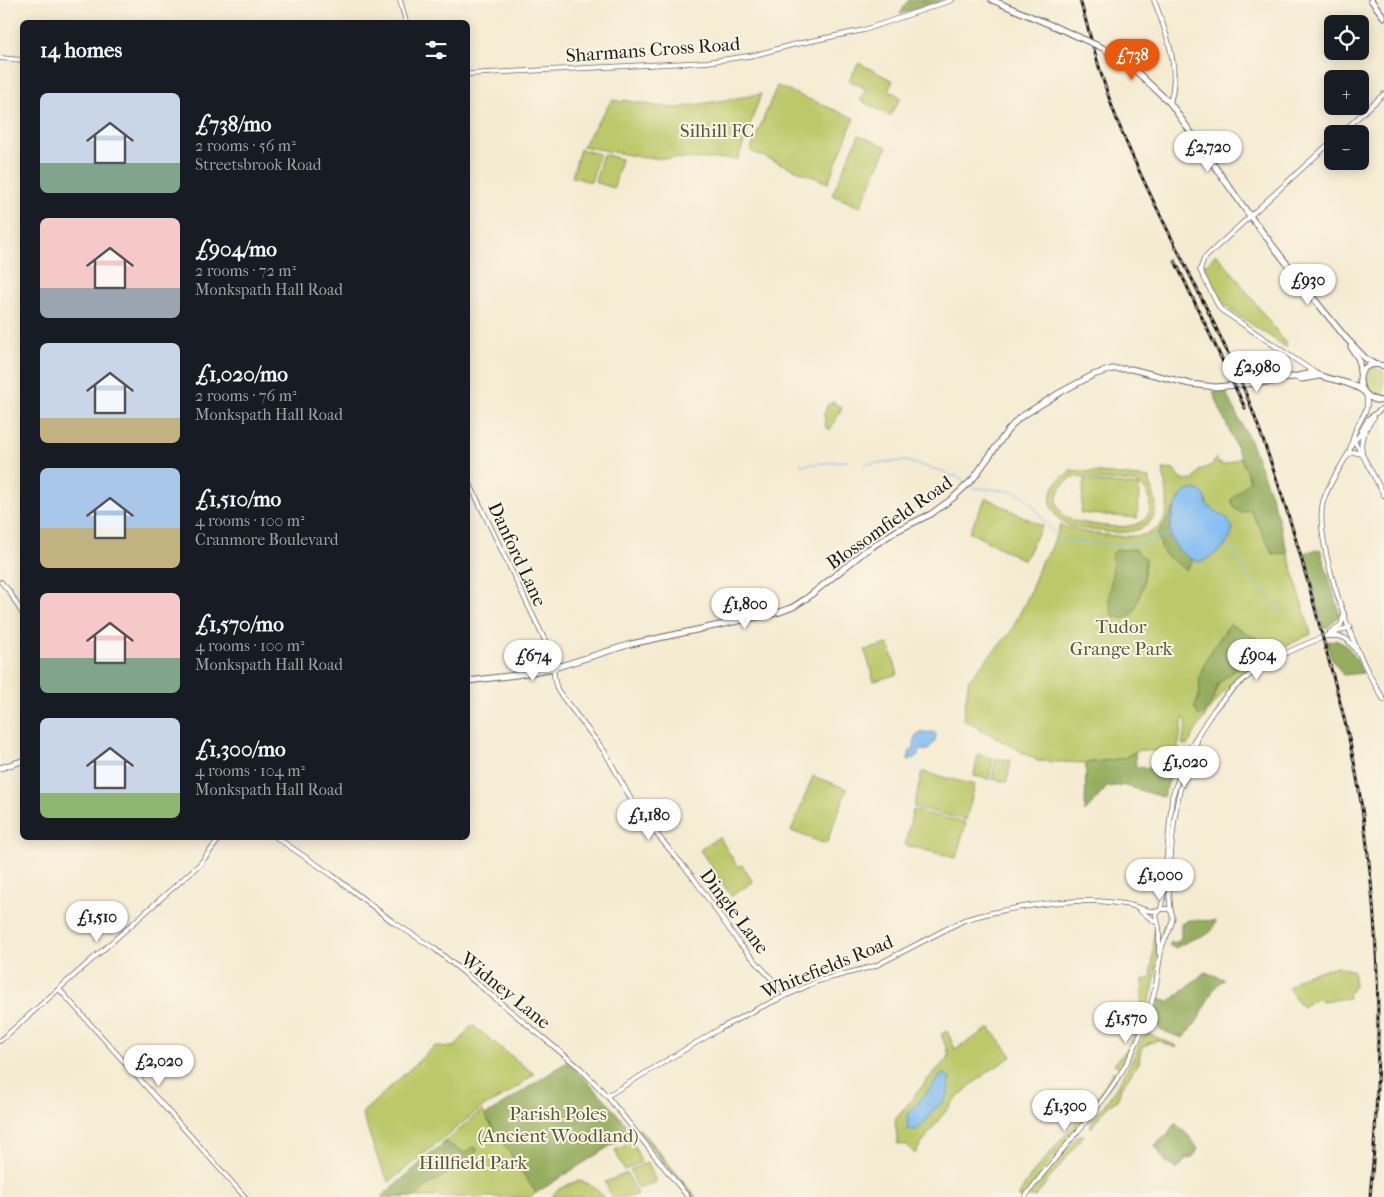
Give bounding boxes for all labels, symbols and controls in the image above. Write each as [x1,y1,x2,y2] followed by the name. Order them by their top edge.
[1324,15,1369,170] map controls
[1324,15,1369,60] button: locate
[565,33,742,67] street label: Sharmans Cross Road
[422,36,450,64] icon: filters
[40,38,122,62] text: 14 homes
[1102,38,1162,81] pin: £738
[1116,45,1149,64] text: £738
[1324,70,1369,115] button: +
[195,112,271,136] text: £738/mo
[80,113,140,173] icon: home
[680,120,754,142] park label: Silhill FC
[1324,125,1369,170] button: −
[1167,130,1249,173] pin: £2,720
[195,136,296,155] text: 2 rooms · 56 m²
[1185,137,1231,156] text: £2,720
[195,155,322,174] text: Streetsbrook Road
[195,237,277,261] text: £904/mo
[80,238,140,298] icon: home
[195,261,296,280] text: 2 rooms · 72 m²
[1278,264,1338,306] pin: £930
[1291,270,1325,289] text: £930
[195,280,343,299] text: Monkspath Hall Road
[1216,350,1298,393] pin: £2,980
[1233,357,1281,376] text: £2,980
[195,362,288,386] text: £1,020/mo
[80,363,140,423] icon: home
[195,386,296,405] text: 2 rooms · 76 m²
[195,405,343,424] text: Monkspath Hall Road
[823,471,957,574] street label: Blossomfield Road
[195,487,281,511] text: £1,510/mo
[80,488,140,548] icon: home
[483,499,551,610] street label: Danford Lane
[195,511,305,530] text: 4 rooms · 100 m²
[195,530,339,549] text: Cranmore Boulevard
[704,588,786,630] pin: £1,800
[722,594,768,613] text: £1,800
[195,612,284,636] text: £1,570/mo
[80,613,140,673] icon: home
[1070,616,1173,660] park label: Tudor Grange Park
[195,636,305,655] text: 4 rooms · 100 m²
[1227,638,1287,681] pin: £904
[503,640,563,682] pin: £674
[1238,645,1276,664] text: £904
[515,646,551,665] text: £674
[195,655,343,674] text: Monkspath Hall Road
[195,737,286,761] text: £1,300/mo
[80,738,140,798] icon: home
[1144,746,1226,788] pin: £1,020
[1162,752,1208,771] text: £1,020
[195,761,305,780] text: 4 rooms · 104 m²
[195,780,343,799] text: Monkspath Hall Road
[608,798,690,841] pin: £1,180
[628,805,670,824] text: £1,180
[1119,858,1201,901] pin: £1,000
[695,865,773,958] street label: Dingle Lane
[1137,865,1183,884] text: £1,000
[56,900,138,943] pin: £1,510
[77,907,117,926] text: £1,510
[758,930,897,1004] street label: Whitefields Road
[455,947,555,1034] street label: Widney Lane
[1085,1002,1167,1044] pin: £1,570
[1105,1008,1147,1027] text: £1,570
[118,1044,200,1087] pin: £2,020
[135,1051,183,1070] text: £2,020
[1024,1090,1106,1132] pin: £1,300
[1043,1096,1087,1115] text: £1,300
[477,1103,639,1147] park label: Parish Poles (Ancient Woodland)
[419,1152,527,1174] park label: Hillfield Park

